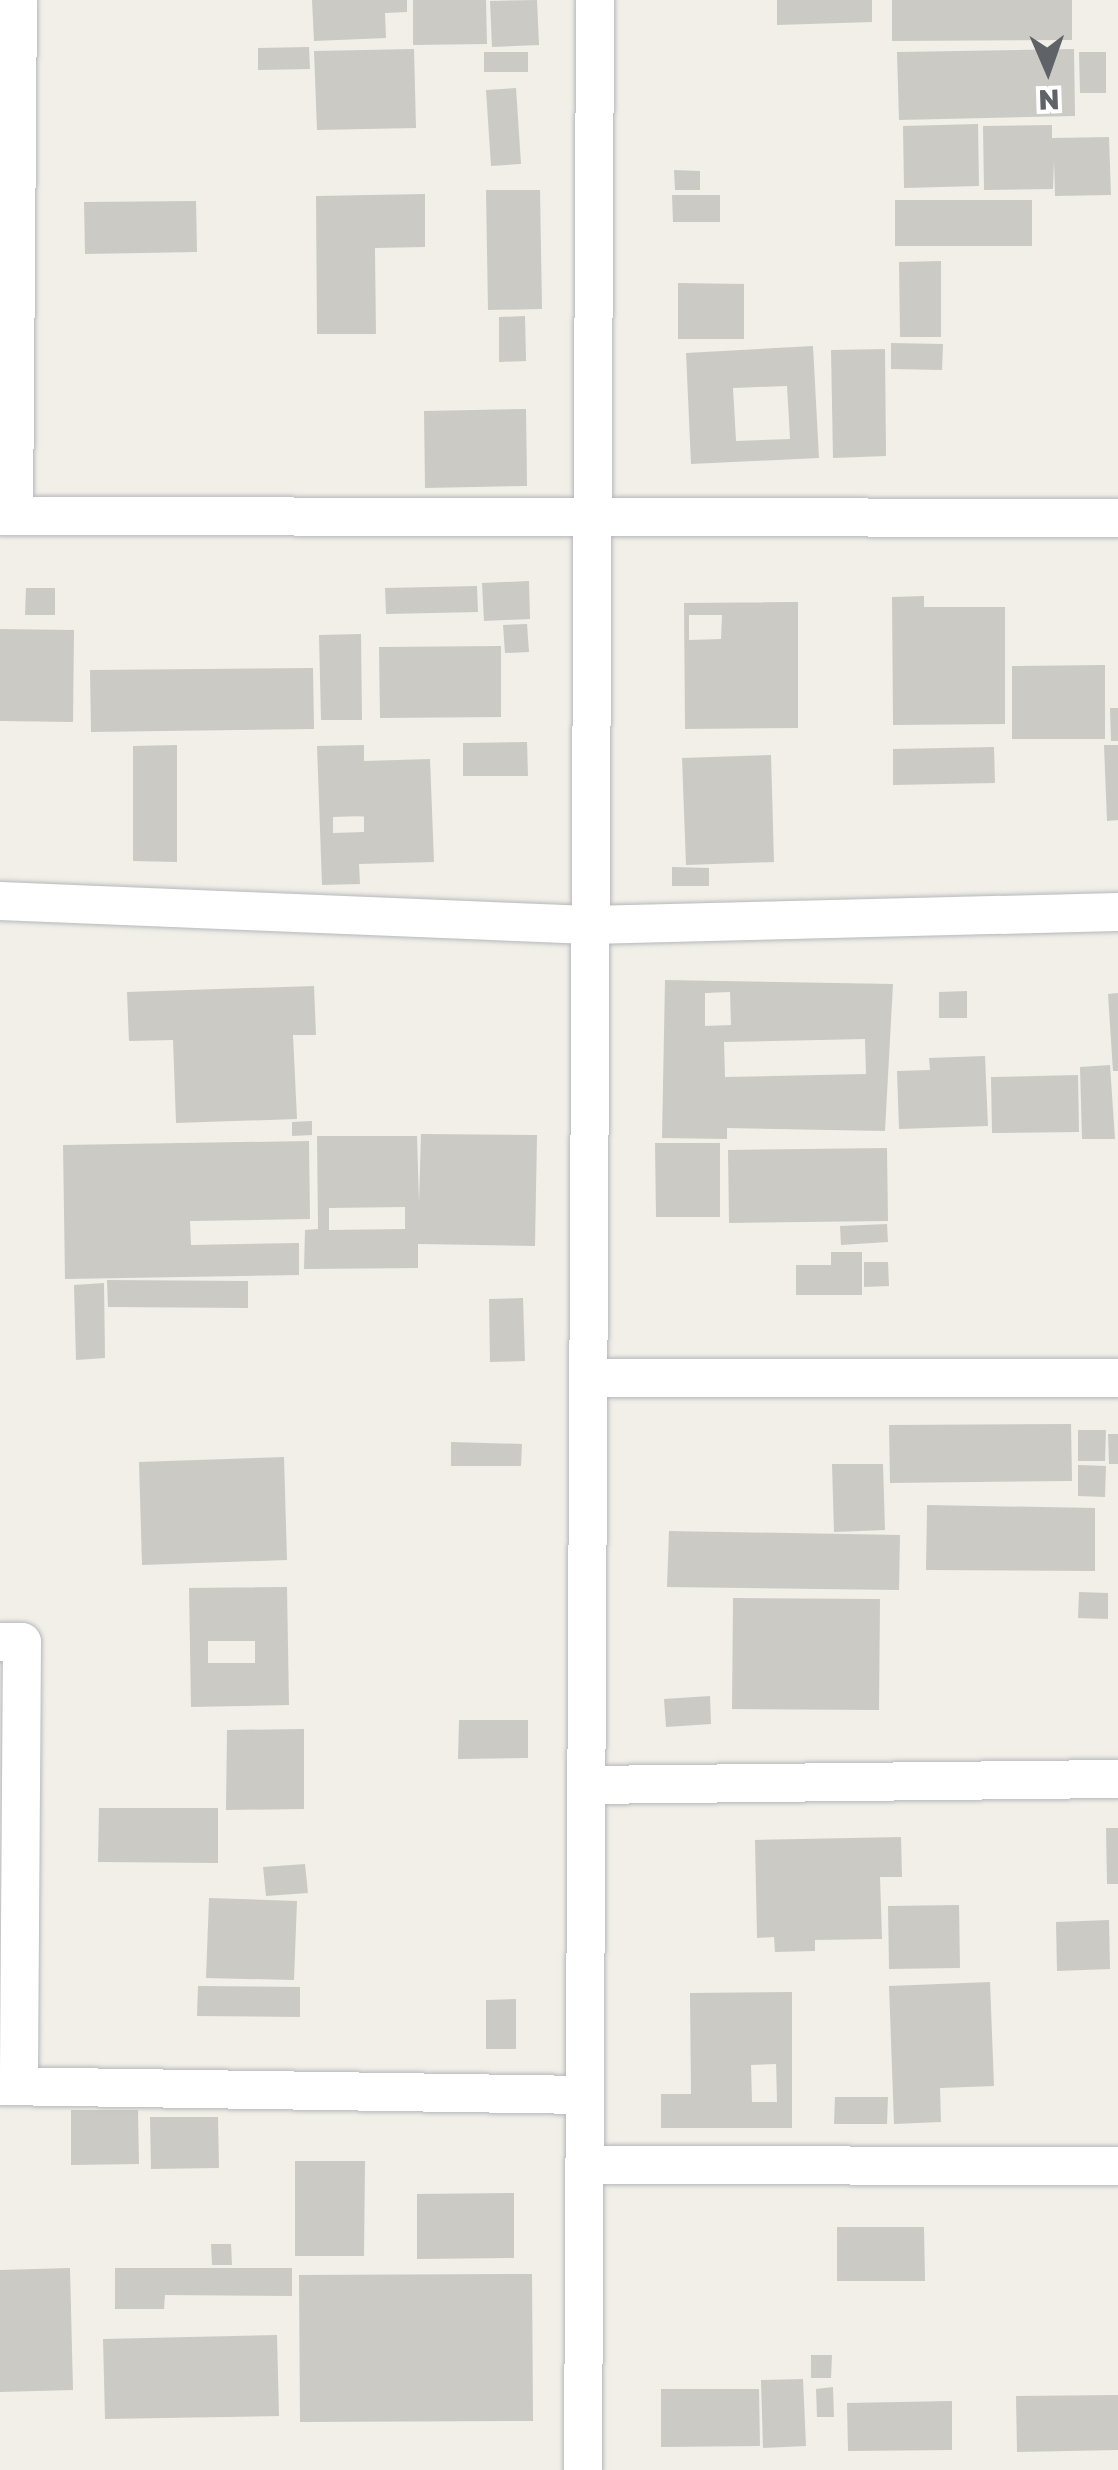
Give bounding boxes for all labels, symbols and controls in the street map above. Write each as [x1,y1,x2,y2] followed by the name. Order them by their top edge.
[998,20,1098,120] north arrow
[1038,84,1060,117] text: N

